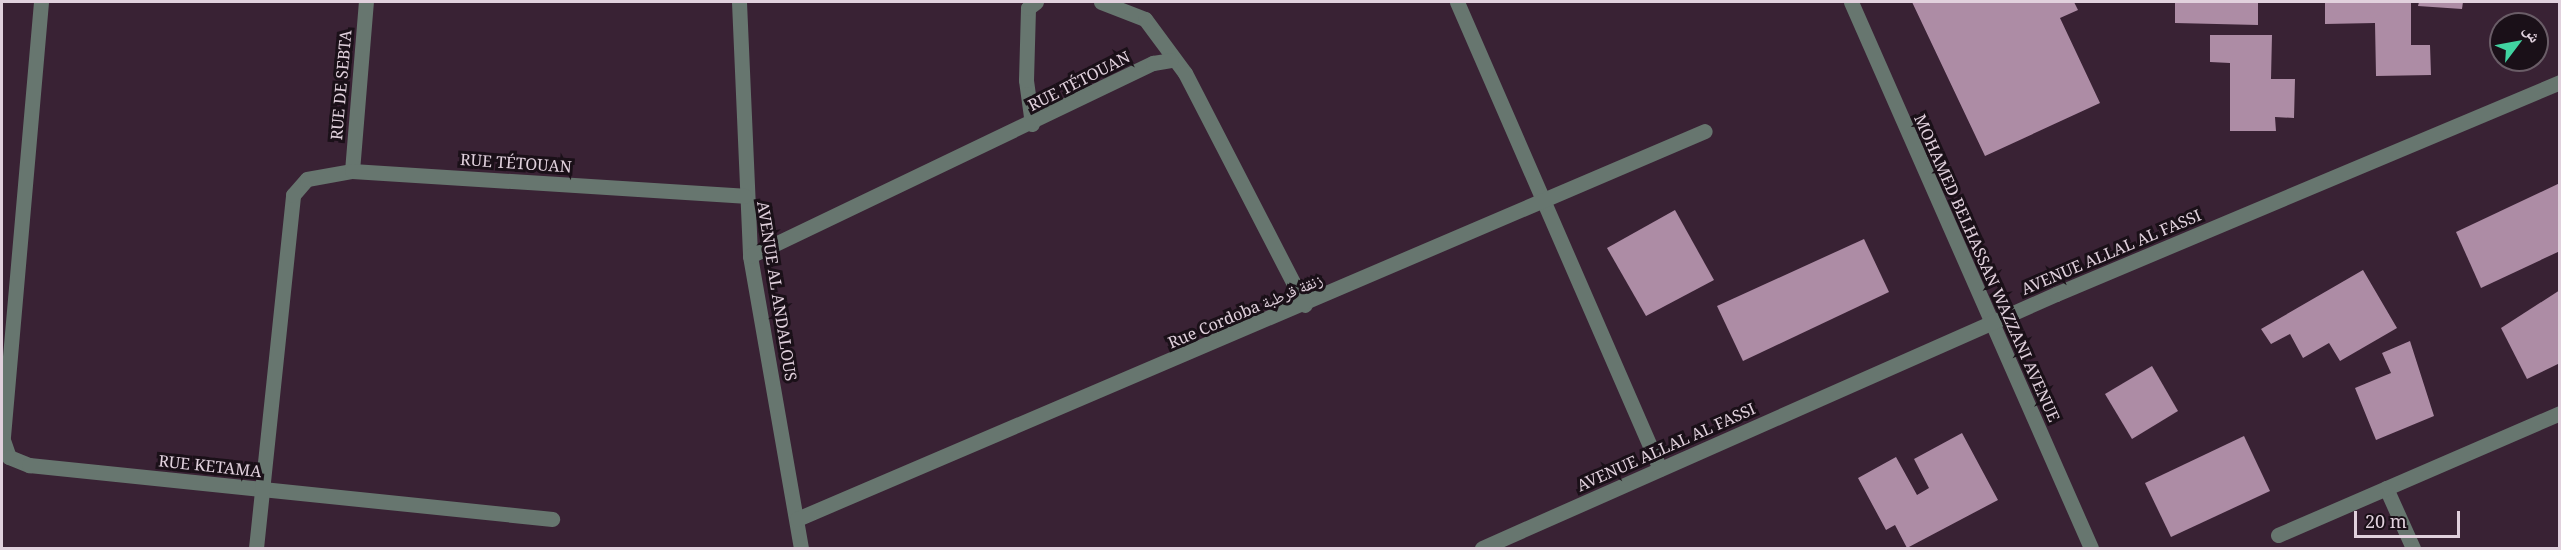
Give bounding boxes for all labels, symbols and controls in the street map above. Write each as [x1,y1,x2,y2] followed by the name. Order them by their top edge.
[2489,12,2549,72] north arrow
[2519,20,2546,47] text: ش
[327,29,355,141] street label: RUE DE SEBTA
[1025,47,1133,115] street label: RUE TÉTOUAN
[1910,111,2064,425] street label: MOHAMED BELHASSAN WAZZANI AVENUE
[460,150,572,176] street label: RUE TÉTOUAN
[753,200,801,382] street label: AVENUE AL ANDALOUS
[2018,205,2204,299] street label: AVENUE ALLAL AL FASSI
[1165,270,1325,352] street label: Rue Cordoba زنقة قرطبة
[1574,399,1758,495] street label: AVENUE ALLAL AL FASSI
[158,451,262,481] street label: RUE KETAMA
[2357,499,2464,537] scale bar
[2365,509,2407,533] text: 20 m

